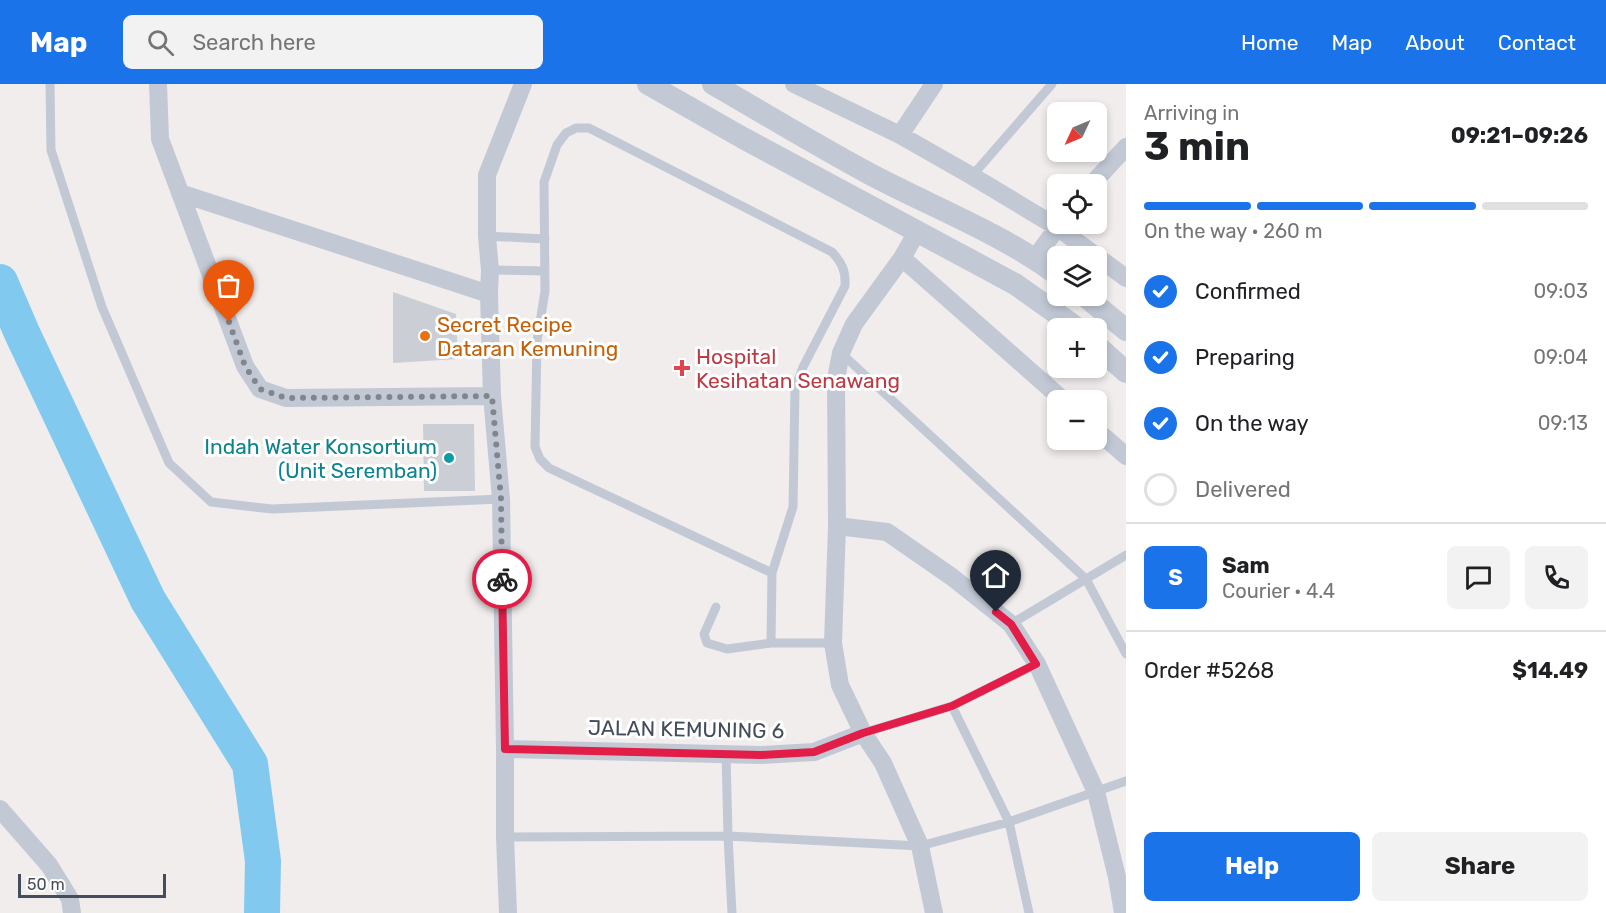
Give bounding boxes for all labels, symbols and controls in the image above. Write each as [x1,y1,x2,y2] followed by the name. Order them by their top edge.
[123,15,543,69] search box
[30,26,87,59] text: Map
[144,26,177,59] icon: search
[192,29,316,56] text: Search here
[1241,30,1298,55] text: Home
[1331,30,1372,55] text: Map
[1405,30,1465,55] text: About
[1498,30,1576,55] text: Contact
[1144,101,1239,125] text: Arriving in
[1047,102,1107,162] north arrow
[1047,102,1107,450] map controls
[1451,122,1588,149] text: 09:21–09:26
[1144,124,1250,170] text: 3 min
[1047,174,1107,234] button: locate
[1144,219,1322,243] text: On the way · 260 m
[1047,246,1107,306] button: layers
[203,260,254,322] pin
[212,269,245,302] icon: bag
[1144,275,1177,308] icon: check
[1195,278,1301,305] text: Confirmed
[1534,279,1588,303] text: 09:03
[437,312,618,361] place label: Secret Recipe Dataran Kemuning
[1047,318,1107,378] button: +
[418,329,432,343] marker: Secret Recipe Dataran Kemuning
[1144,341,1177,374] icon: check
[696,344,900,393] place label: Hospital Kesihatan Senawang
[1195,344,1295,371] text: Preparing
[1533,345,1588,369] text: 09:04
[673,359,691,377] marker: Hospital Kesihatan Senawang
[1047,390,1107,450] button: −
[1144,407,1177,440] icon: check
[1195,410,1309,437] text: On the way
[1538,411,1588,435] text: 09:13
[204,434,437,483] place label: Indah Water Konsortium (Unit Seremban)
[442,451,456,465] marker: Indah Water Konsortium (Unit Seremban)
[1195,476,1291,503] text: Delivered
[1447,546,1510,609] button: chat
[1525,546,1588,609] button: phone
[472,549,532,609] courier
[970,550,1021,612] pin
[1222,552,1270,579] text: Sam
[979,559,1012,592] icon: home
[486,563,519,596] icon: bike
[1168,564,1183,591] text: S
[1222,579,1335,603] text: Courier · 4.4
[1144,657,1274,684] text: Order #5268
[1512,657,1588,684] text: $14.49
[588,715,784,743] street label: JALAN KEMUNING 6
[1144,832,1360,901] button: Help
[1372,832,1588,901] button: Share
[18,871,166,898] scale bar
[27,875,65,894] text: 50 m

